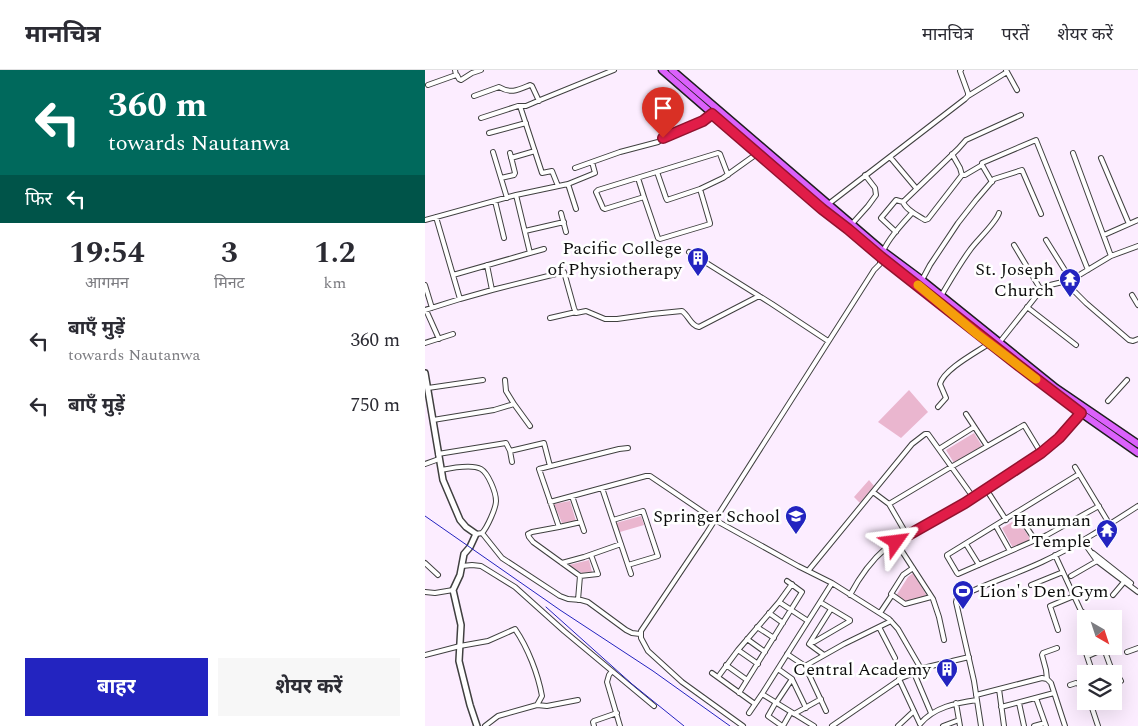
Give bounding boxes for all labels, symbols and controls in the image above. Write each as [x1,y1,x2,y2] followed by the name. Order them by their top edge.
[25,17,101,53] text: मानचित्र
[922,21,973,48] text: मानचित्र
[1001,21,1029,48] text: परतें
[1057,21,1113,48] text: शेयर करें
[108,79,207,132] text: 360 m
[642,87,684,138] pin
[25,90,90,155] icon: left
[649,94,677,122] icon: arrive
[108,127,290,160] text: towards Nautanwa
[25,185,52,214] text: फिर
[62,185,90,213] icon: left
[69,230,145,276] text: 19:54
[221,230,238,276] text: 3
[314,230,356,276] text: 1.2
[548,235,683,283] place label: Pacific College of Physiotherapy
[686,246,710,277] building icon: Pacific College of Physiotherapy
[975,256,1054,304] place label: St. Joseph Church
[1058,267,1082,298] temple icon: St. Joseph Church
[85,271,129,295] text: आगमन
[214,271,245,295] text: मिनट
[323,271,346,295] text: km
[68,314,125,343] text: बाएँ मुड़ें
[350,326,400,355] text: 360 m
[25,327,53,355] icon: left
[68,343,200,367] text: towards Nautanwa
[68,391,125,420] text: बाएँ मुड़ें
[350,391,400,420] text: 750 m
[25,392,53,420] icon: left
[653,503,780,530] place label: Springer School
[784,504,808,535] school or university icon: Springer School
[1012,507,1091,555] place label: Hanuman Temple
[869,515,921,567] position arrow
[1095,518,1119,549] temple icon: Hanuman Temple
[979,578,1109,605] place label: Lion's Den Gym
[951,579,975,610] sports icon: Lion's Den Gym
[1077,610,1123,655] north arrow
[1077,610,1122,710] map controls
[793,656,932,683] place label: Central Academy
[935,657,959,688] building icon: Central Academy
[25,658,208,716] button: बाहर
[218,658,400,716] button: शेयर करें
[1077,665,1122,710] button: layers

